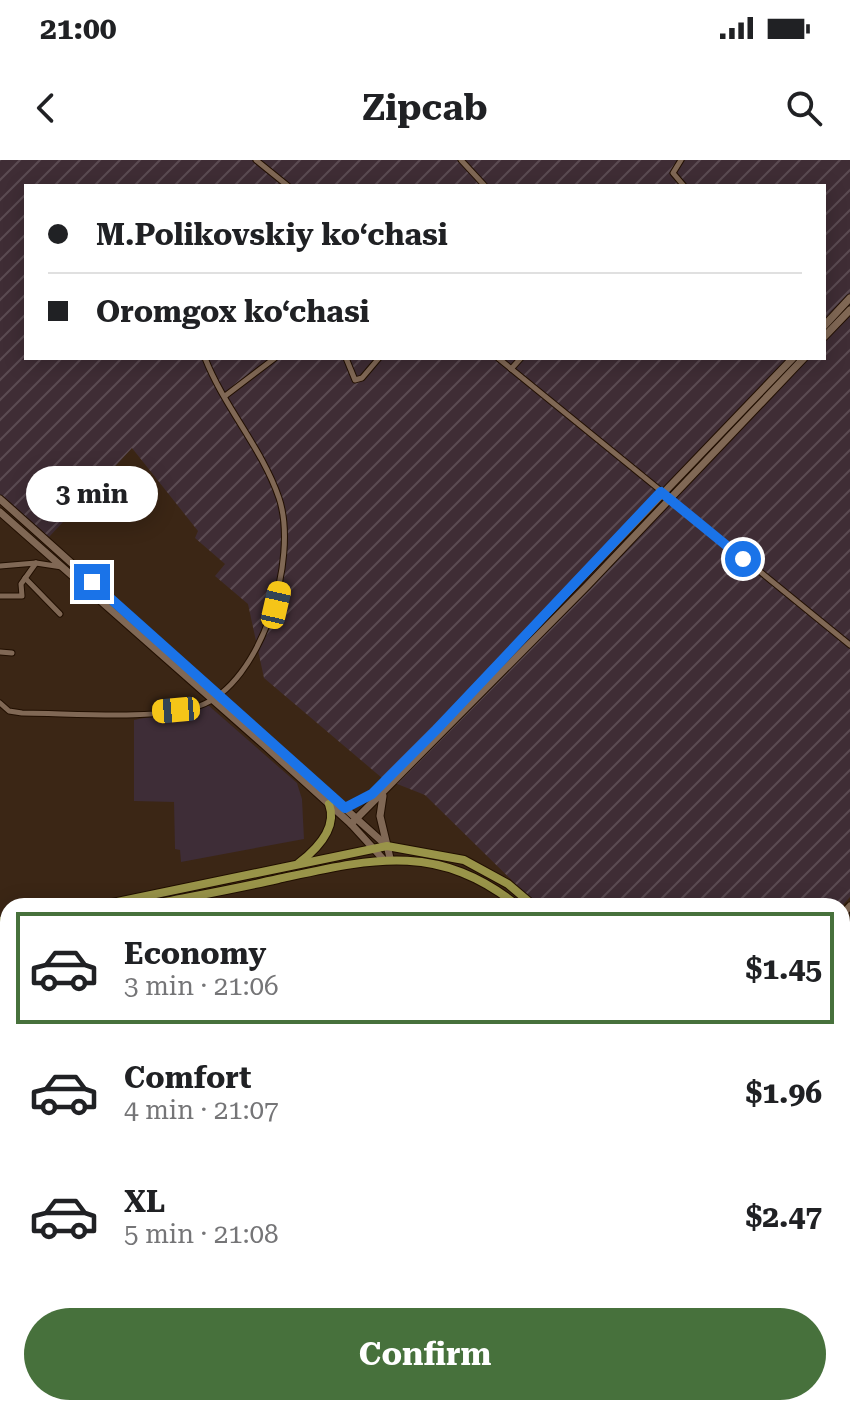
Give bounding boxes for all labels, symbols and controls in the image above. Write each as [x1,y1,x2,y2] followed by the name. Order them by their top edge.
[40,11,117,46] text: 21:00
[24,86,68,130] icon: back
[782,86,826,130] icon: search
[362,87,488,129] text: Zipcab
[96,217,448,252] text: M.Polikovskiy koʻchasi
[96,294,370,329] text: Oromgox ko‘chasi
[26,466,158,522] callout: 3 min
[56,479,128,509] text: 3 min
[725,541,761,577] route start
[74,564,110,600] route end
[259,579,293,631] car
[151,696,201,724] car
[28,932,100,1004] icon: car
[124,936,266,971] text: Economy
[745,951,822,986] text: $1.45
[124,971,279,1001] text: 3 min · 21:06
[28,1056,100,1128] icon: car
[124,1060,251,1095] text: Comfort
[745,1075,822,1110] text: $1.96
[124,1095,279,1125] text: 4 min · 21:07
[28,1180,100,1252] icon: car
[124,1184,165,1219] text: XL
[745,1199,822,1234] text: $2.47
[124,1219,279,1249] text: 5 min · 21:08
[24,1308,826,1400] button: Confirm

